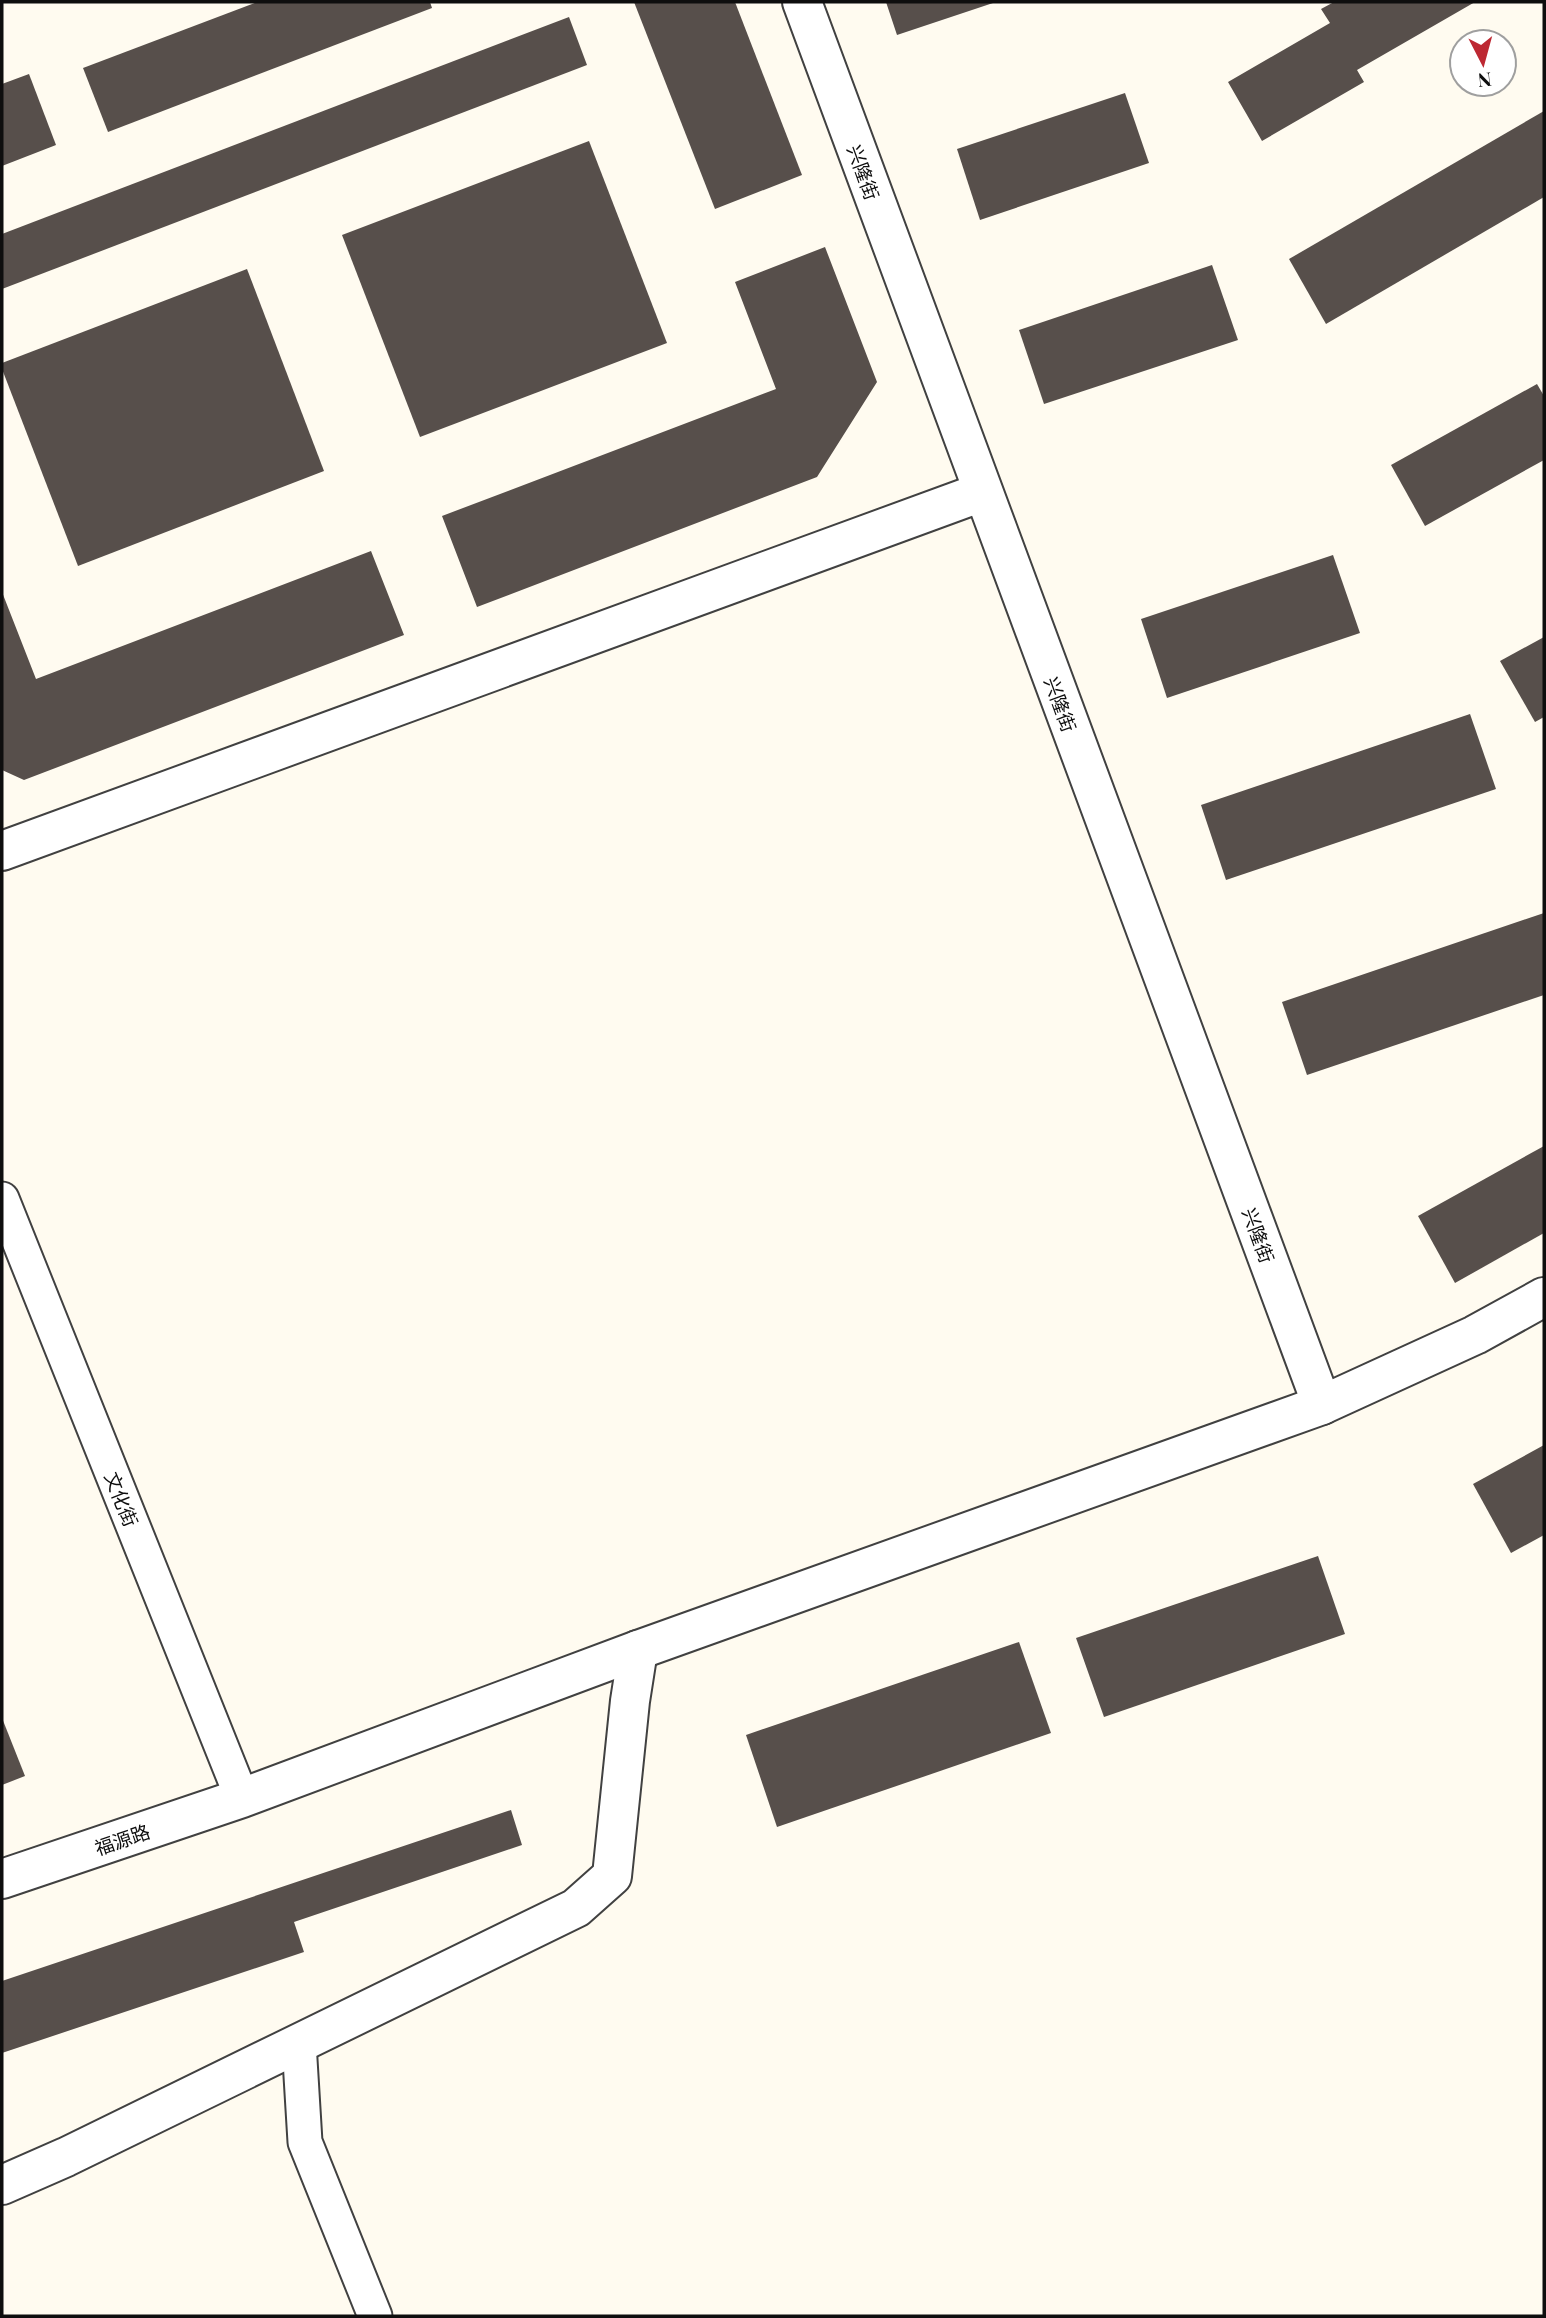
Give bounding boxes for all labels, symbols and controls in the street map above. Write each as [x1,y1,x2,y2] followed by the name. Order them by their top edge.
[1448,28,1518,98] north arrow
[1476,67,1493,95] text: N
[842,141,886,203] street label: 兴隆街
[1039,673,1083,735] street label: 兴隆街
[1237,1204,1281,1266] street label: 兴隆街
[99,1468,145,1530] street label: 文化街
[91,1817,153,1861] street label: 福源路

